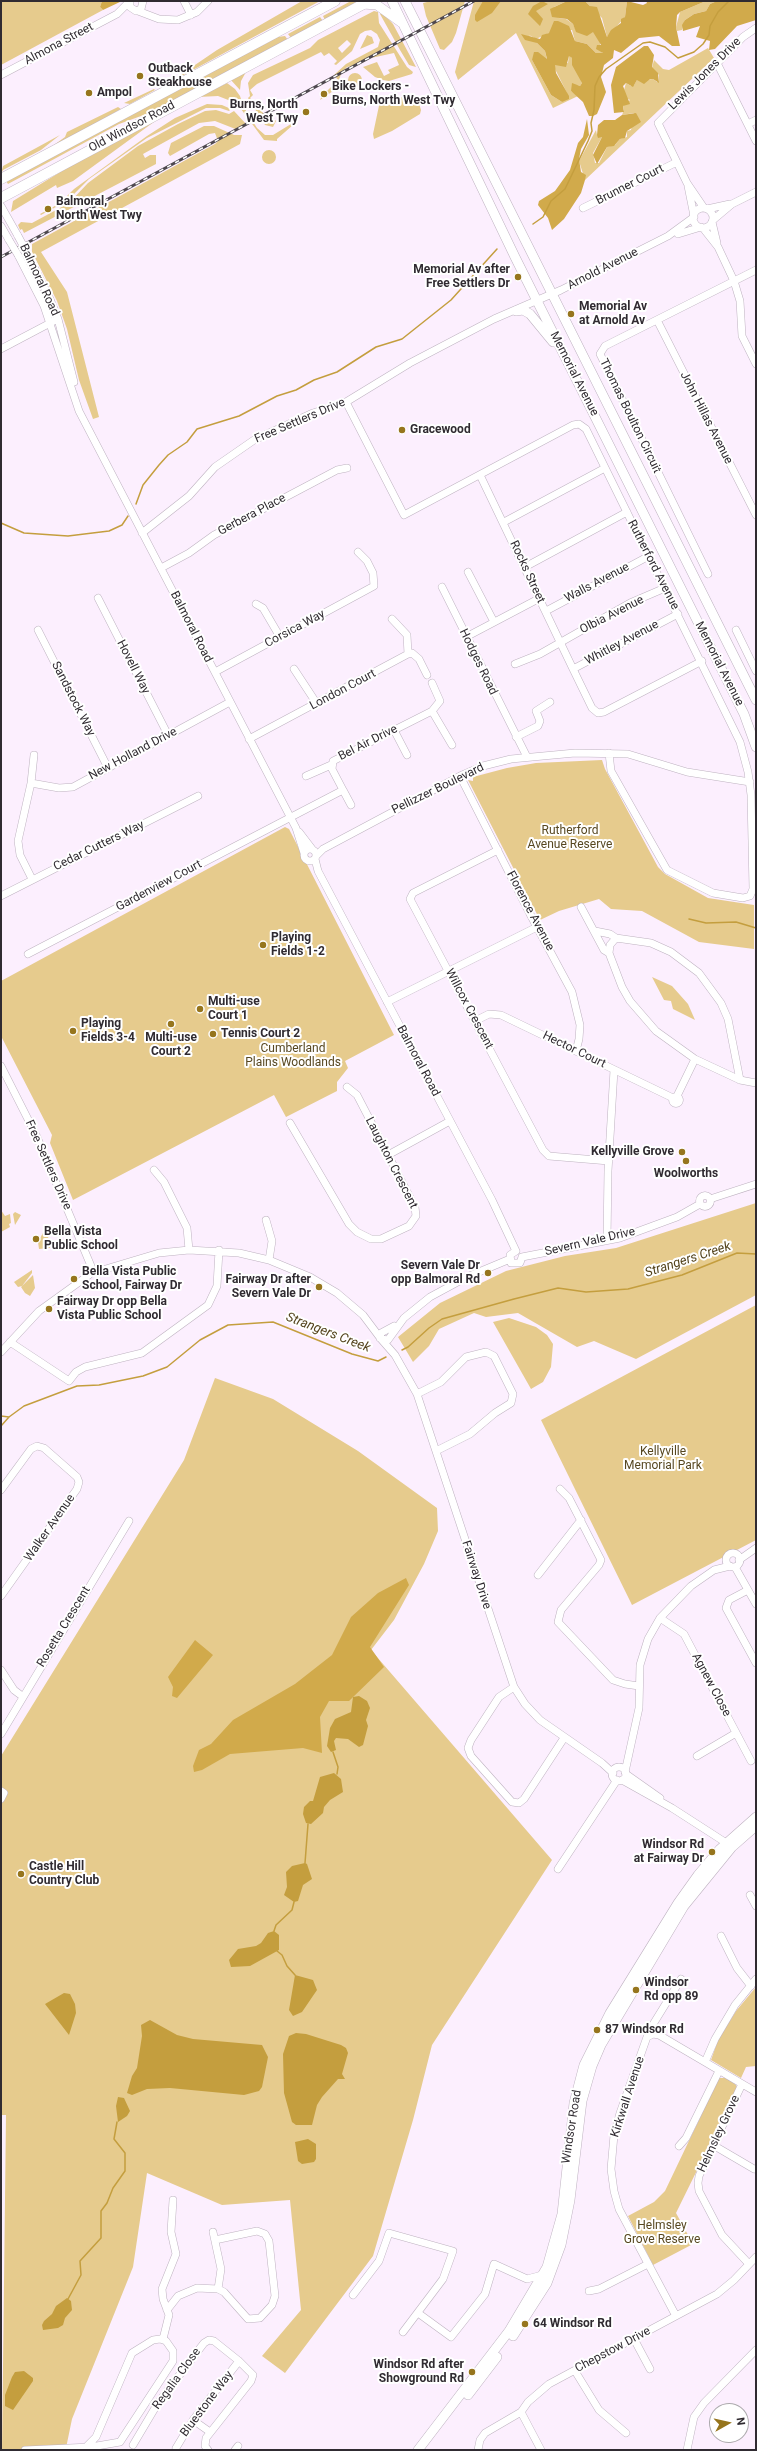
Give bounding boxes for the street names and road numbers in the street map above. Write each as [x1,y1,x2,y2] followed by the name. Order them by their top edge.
[22,20,96,68] street label: Almona Street
[666,35,744,113] street label: Lewis Jones Drive
[86,98,178,156] street label: Old Windsor Road
[594,162,666,208] street label: Brunner Court
[16,242,62,318] street label: Balmoral Road
[565,245,641,293] street label: Arnold Avenue
[547,329,601,419] street label: Memorial Avenue
[596,357,664,475] street label: Thomas Boulton Circuit
[676,369,736,467] street label: John Hillas Avenue
[253,395,347,447] street label: Free Settlers Drive
[216,491,288,539] street label: Gerbera Place
[624,518,682,612] street label: Rutherford Avenue
[506,538,548,606] street label: Rocks Street
[562,560,632,606] street label: Walls Avenue
[167,589,215,665] street label: Balmoral Road
[578,593,646,637] street label: Olbia Avenue
[262,607,328,651] street label: Corsica Way
[583,618,661,668] street label: Whitley Avenue
[692,619,746,709] street label: Memorial Avenue
[456,626,500,698] street label: Hodges Road
[113,638,153,696] street label: Hovell Way
[48,659,98,739] street label: Sandstock Way
[308,667,378,713] street label: London Court
[336,722,400,764] street label: Bel Air Drive
[86,725,180,783] street label: New Holland Drive
[389,760,487,818] street label: Pellizzer Boulevard
[51,818,147,874] street label: Cedar Cutters Way
[114,857,204,915] street label: Gardenview Court
[503,869,557,953] street label: Florence Avenue
[442,966,496,1052] street label: Willcox Crescent
[393,1023,443,1099] street label: Balmoral Road
[540,1029,608,1071] street label: Hector Court
[362,1115,420,1211] street label: Laughton Crescent
[22,1118,74,1212] street label: Free Settlers Drive
[543,1225,637,1259] street label: Severn Vale Drive
[22,1492,78,1564] street label: Walker Avenue
[458,1539,494,1611] street label: Fairway Drive
[34,1584,94,1670] street label: Rosetta Crescent
[688,1651,734,1719] street label: Agnew Close
[608,2055,648,2139] street label: Kirkwall Avenue
[559,2089,585,2165] street label: Windsor Road
[695,2093,743,2175] street label: Helmsley Grove
[573,2324,653,2376] street label: Chepstow Drive
[150,2345,204,2413] street label: Regalia Close
[178,2368,236,2440] street label: Bluestone Way

